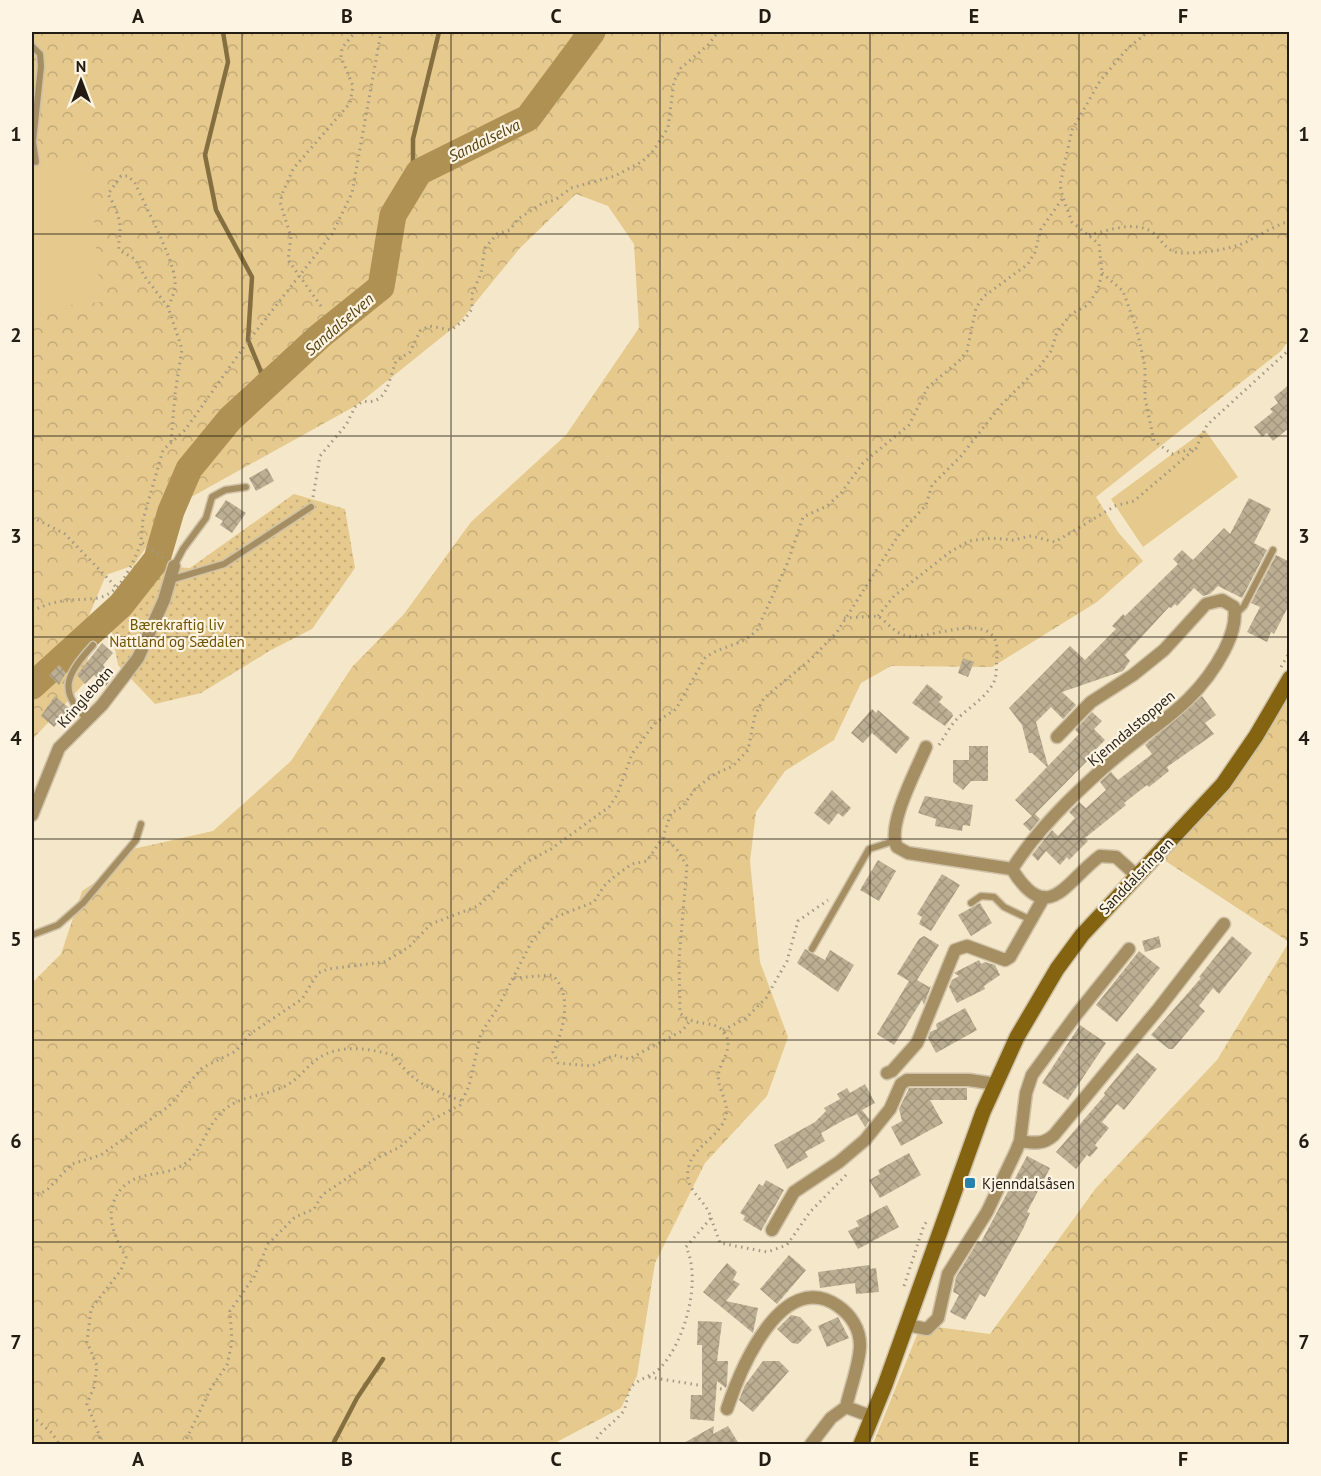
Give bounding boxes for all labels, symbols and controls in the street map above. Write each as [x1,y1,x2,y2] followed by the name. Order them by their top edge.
[132,3,145,29] text: A
[341,3,353,29] text: B
[550,3,562,29] text: C
[759,3,772,29] text: D
[969,3,979,29] text: E
[1178,3,1188,29] text: F
[51,51,111,111] north arrow
[76,56,86,76] text: N
[445,114,523,166] water label: Sandalselva
[10,121,22,147] text: 1
[1298,121,1310,147] text: 1
[300,289,378,359] water label: Sandalselven
[10,322,22,348] text: 2
[1298,322,1310,348] text: 2
[10,523,22,549] text: 3
[1298,523,1310,549] text: 3
[109,615,245,651] park label: Bærekraftig liv Nattland og Sædalen
[53,662,117,732] street label: Kringlebotn
[1083,686,1179,770] street label: Kjenndalstoppen
[10,725,22,751] text: 4
[1298,725,1310,751] text: 4
[1095,834,1177,918] street label: Sanddalsringen
[10,926,22,952] text: 5
[1298,926,1310,952] text: 5
[10,1128,22,1154] text: 6
[1298,1128,1310,1154] text: 6
[982,1174,1075,1193] place label: Kjenndalsåsen
[963,1176,977,1190] marker: Kjenndalsåsen
[10,1329,22,1355] text: 7
[1298,1329,1310,1355] text: 7
[132,1446,145,1472] text: A
[341,1446,353,1472] text: B
[550,1446,562,1472] text: C
[759,1446,772,1472] text: D
[969,1446,979,1472] text: E
[1178,1446,1188,1472] text: F

